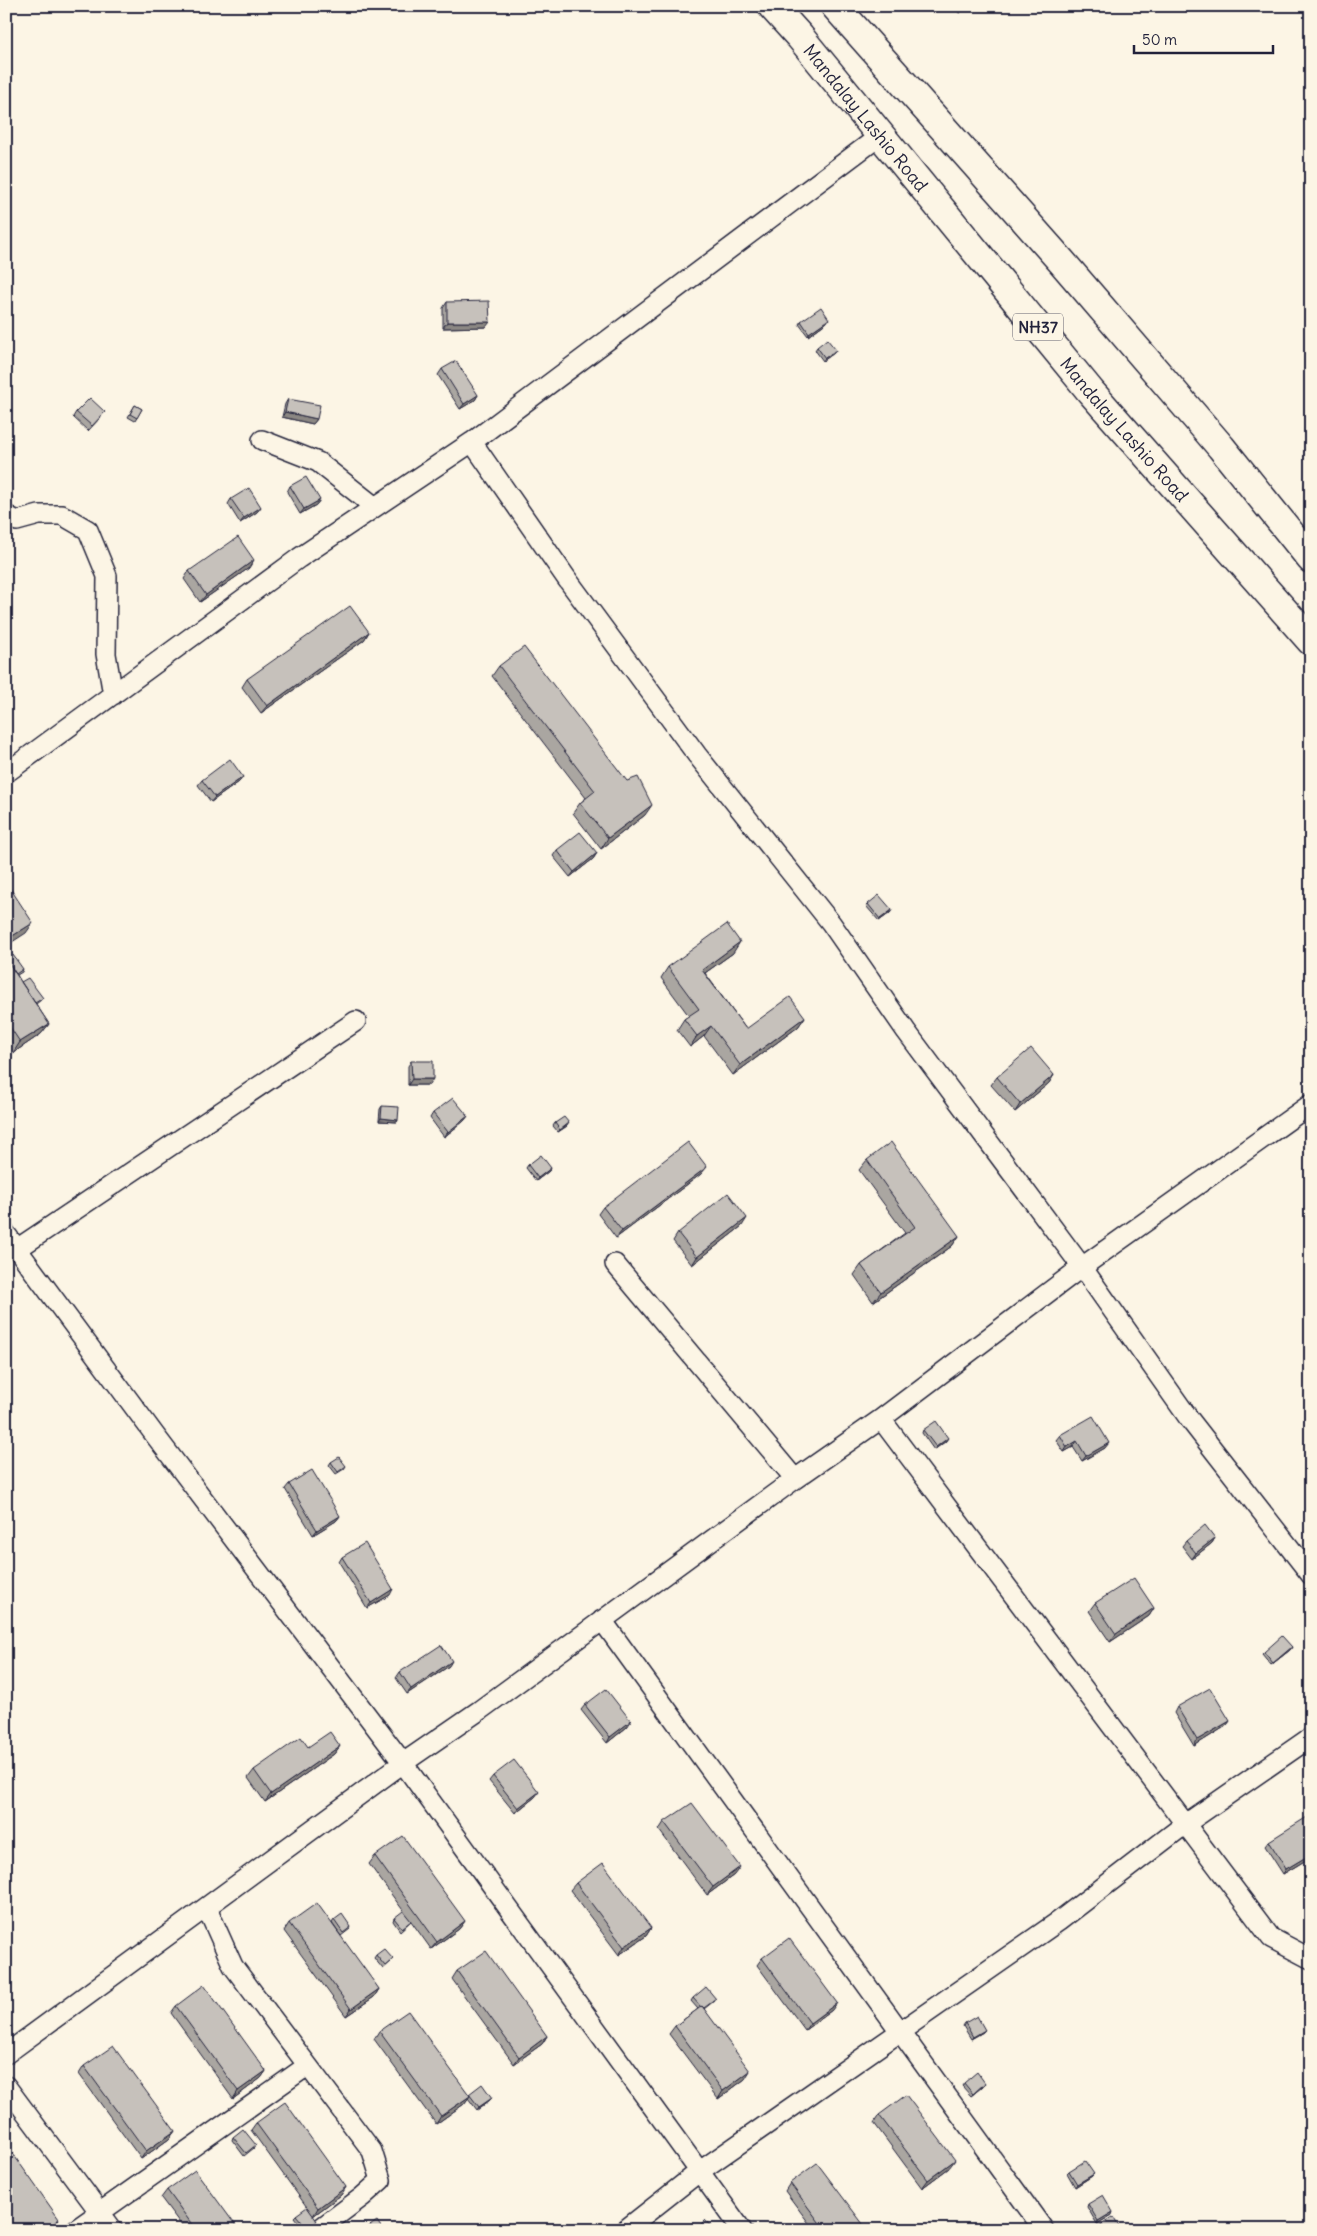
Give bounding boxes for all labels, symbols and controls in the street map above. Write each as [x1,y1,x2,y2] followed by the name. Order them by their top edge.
[1134,22,1273,54] scale bar
[1142,30,1177,49] text: 50 m
[799,39,934,196] street label: Mandalay Lashio Road
[1013,314,1063,341] road number: NH37
[1056,352,1194,507] street label: Mandalay Lashio Road

